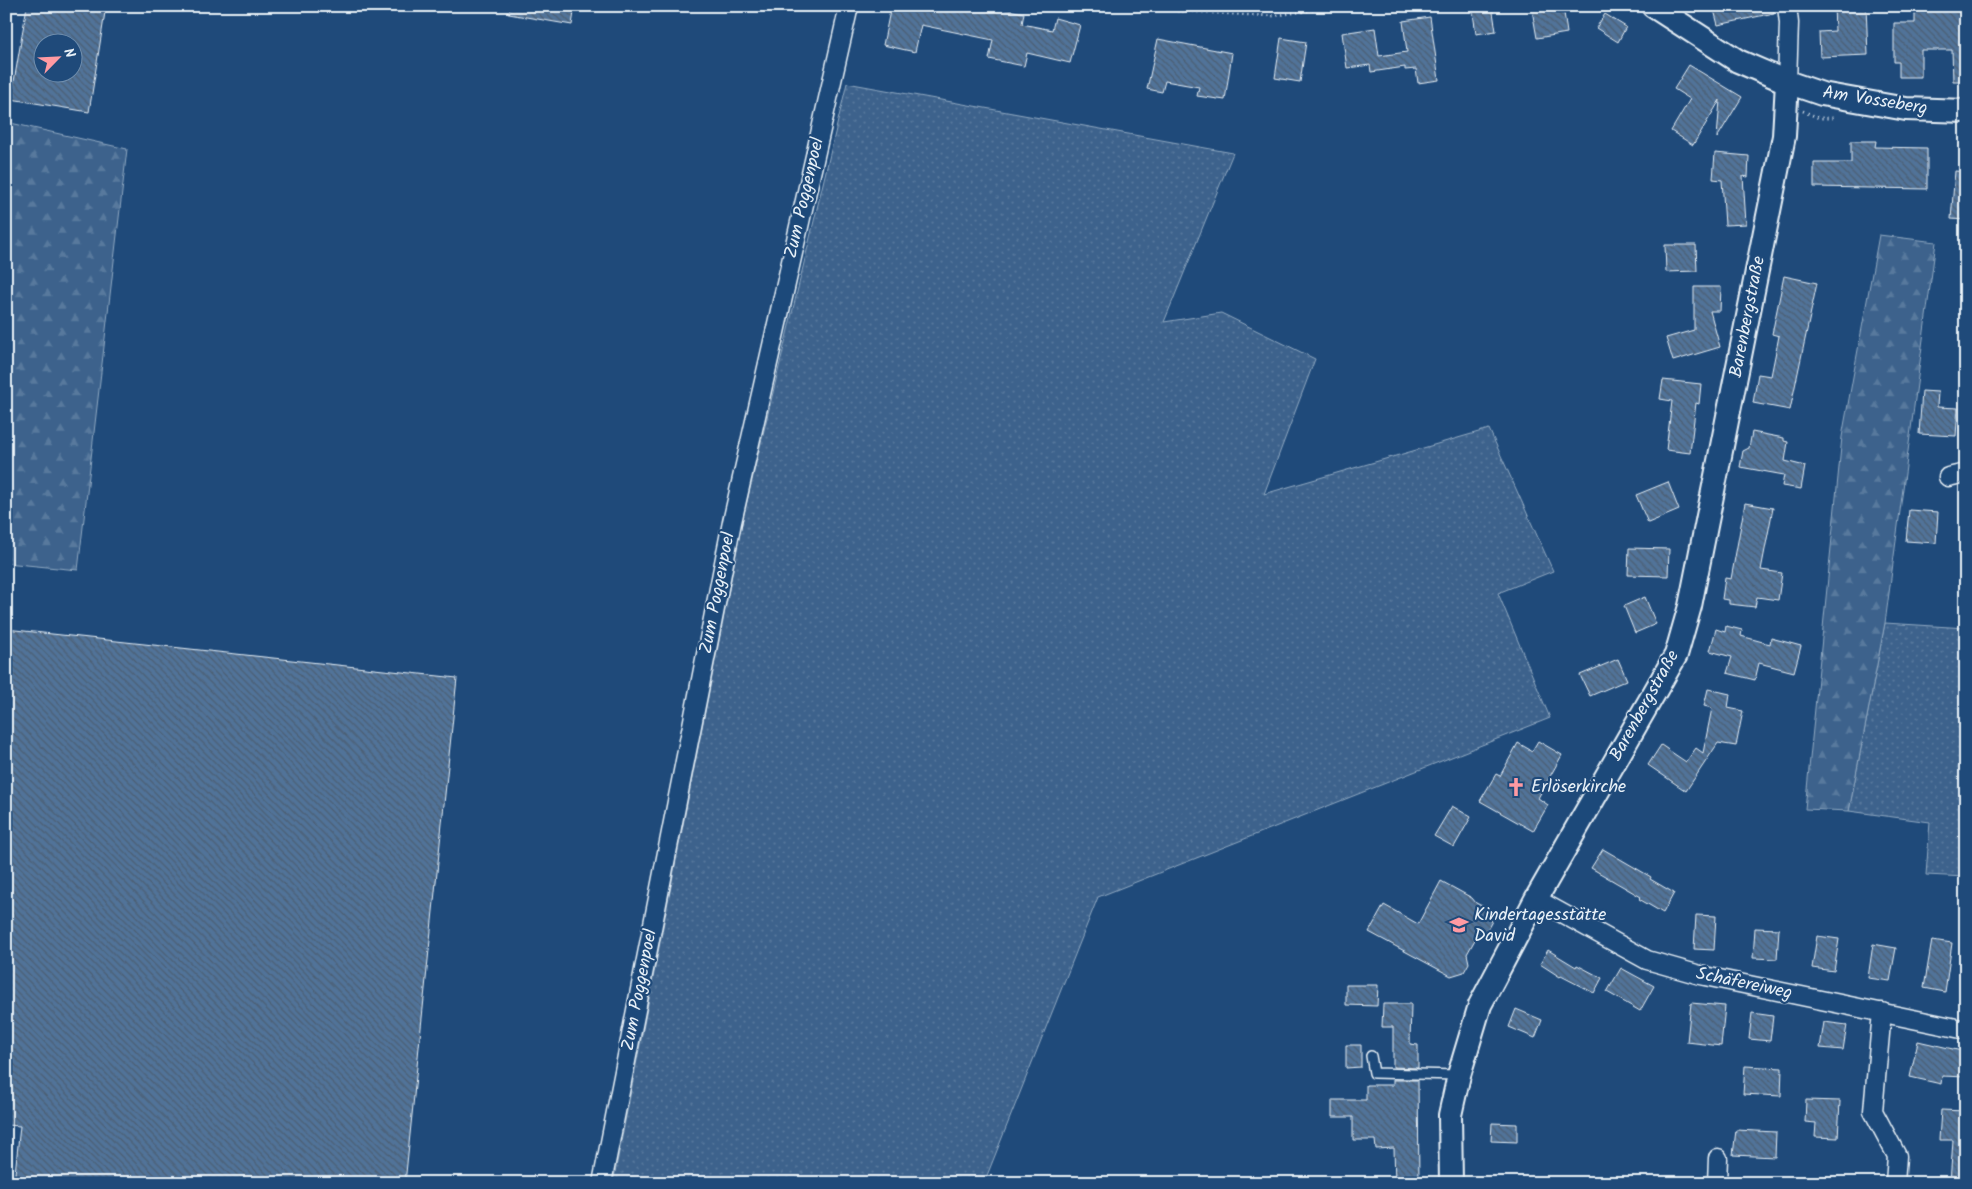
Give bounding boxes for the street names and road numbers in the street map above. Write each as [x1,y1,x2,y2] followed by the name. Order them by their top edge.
[1821,78,1929,124] street label: Am Vosseberg
[777,134,833,261] street label: Zum Poggenpoel
[1722,254,1774,380] street label: Barenbergstraße
[692,529,744,656] street label: Zum Poggenpoel
[1602,645,1688,767] street label: Barenbergstraße
[614,926,666,1053] street label: Zum Poggenpoel
[1693,960,1795,1008] street label: Schäfereiweg

